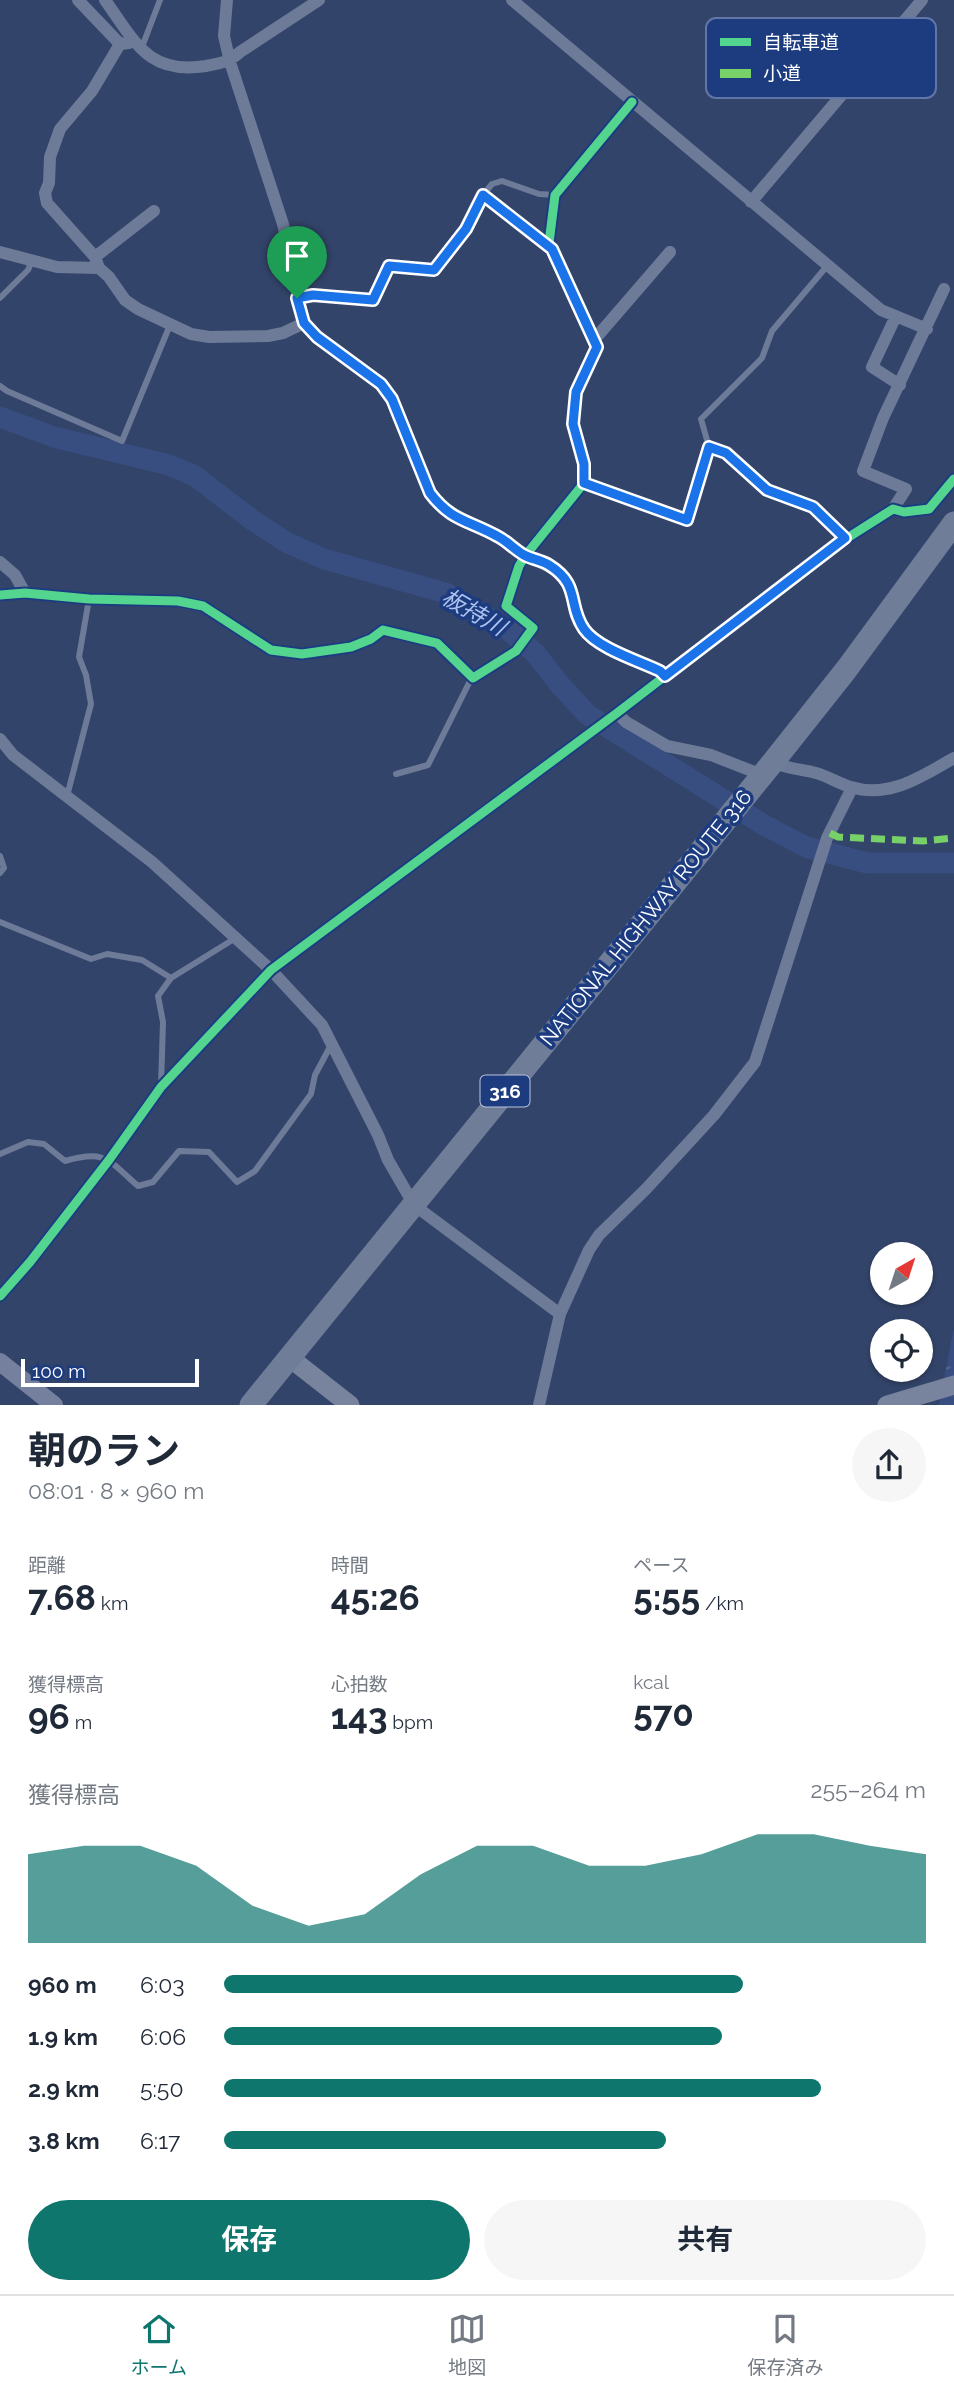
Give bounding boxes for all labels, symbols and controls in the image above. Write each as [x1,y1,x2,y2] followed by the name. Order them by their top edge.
[706,18,936,98] legend
[763,31,839,53] text: 自転車道
[763,62,801,84] text: 小道
[267,226,327,298] pin
[278,237,316,275] icon: arrive
[438,583,513,642] water label: 板持川
[535,785,757,1051] street label: NATIONAL HIGHWAY ROUTE 316
[480,1076,530,1106] road number: 316
[870,1242,933,1306] north arrow
[870,1242,933,1382] map controls
[870,1319,933,1382] button: locate
[21,1356,200,1388] scale bar
[32,1360,86,1382] text: 100 m
[28,1428,180,1473] text: 朝のラン
[852,1428,926,1502] button: share
[28,1477,204,1504] text: 08:01 · 8 × 960 m
[28,1554,66,1576] text: 距離
[331,1554,369,1576] text: 時間
[633,1554,689,1576] text: ペース
[28,1577,96,1618] text: 7.68
[331,1577,420,1618] text: 45:26
[633,1577,700,1618] text: 5:55
[96,1592,128,1614] text: km
[700,1592,744,1614] text: /km
[633,1671,669,1693] text: kcal
[28,1673,104,1695] text: 獲得標高
[331,1673,388,1695] text: 心拍数
[633,1693,694,1734] text: 570
[28,1696,70,1737] text: 96
[331,1696,387,1737] text: 143
[70,1711,92,1733] text: m
[387,1711,433,1733] text: bpm
[811,1776,926,1803] text: 255–264 m
[28,1781,120,1808] text: 獲得標高
[28,1971,97,1998] text: 960 m
[140,1971,185,1998] text: 6:03
[28,2023,98,2050] text: 1.9 km
[140,2023,186,2050] text: 6:06
[28,2075,99,2102] text: 2.9 km
[140,2075,183,2102] text: 5:50
[28,2127,100,2154] text: 3.8 km
[140,2127,180,2154] text: 6:17
[28,2200,470,2280] button: 保存
[484,2200,926,2280] button: 共有
[131,2310,187,2379] tab: ホーム
[448,2310,486,2379] tab: 地図
[747,2310,823,2379] tab: 保存済み

